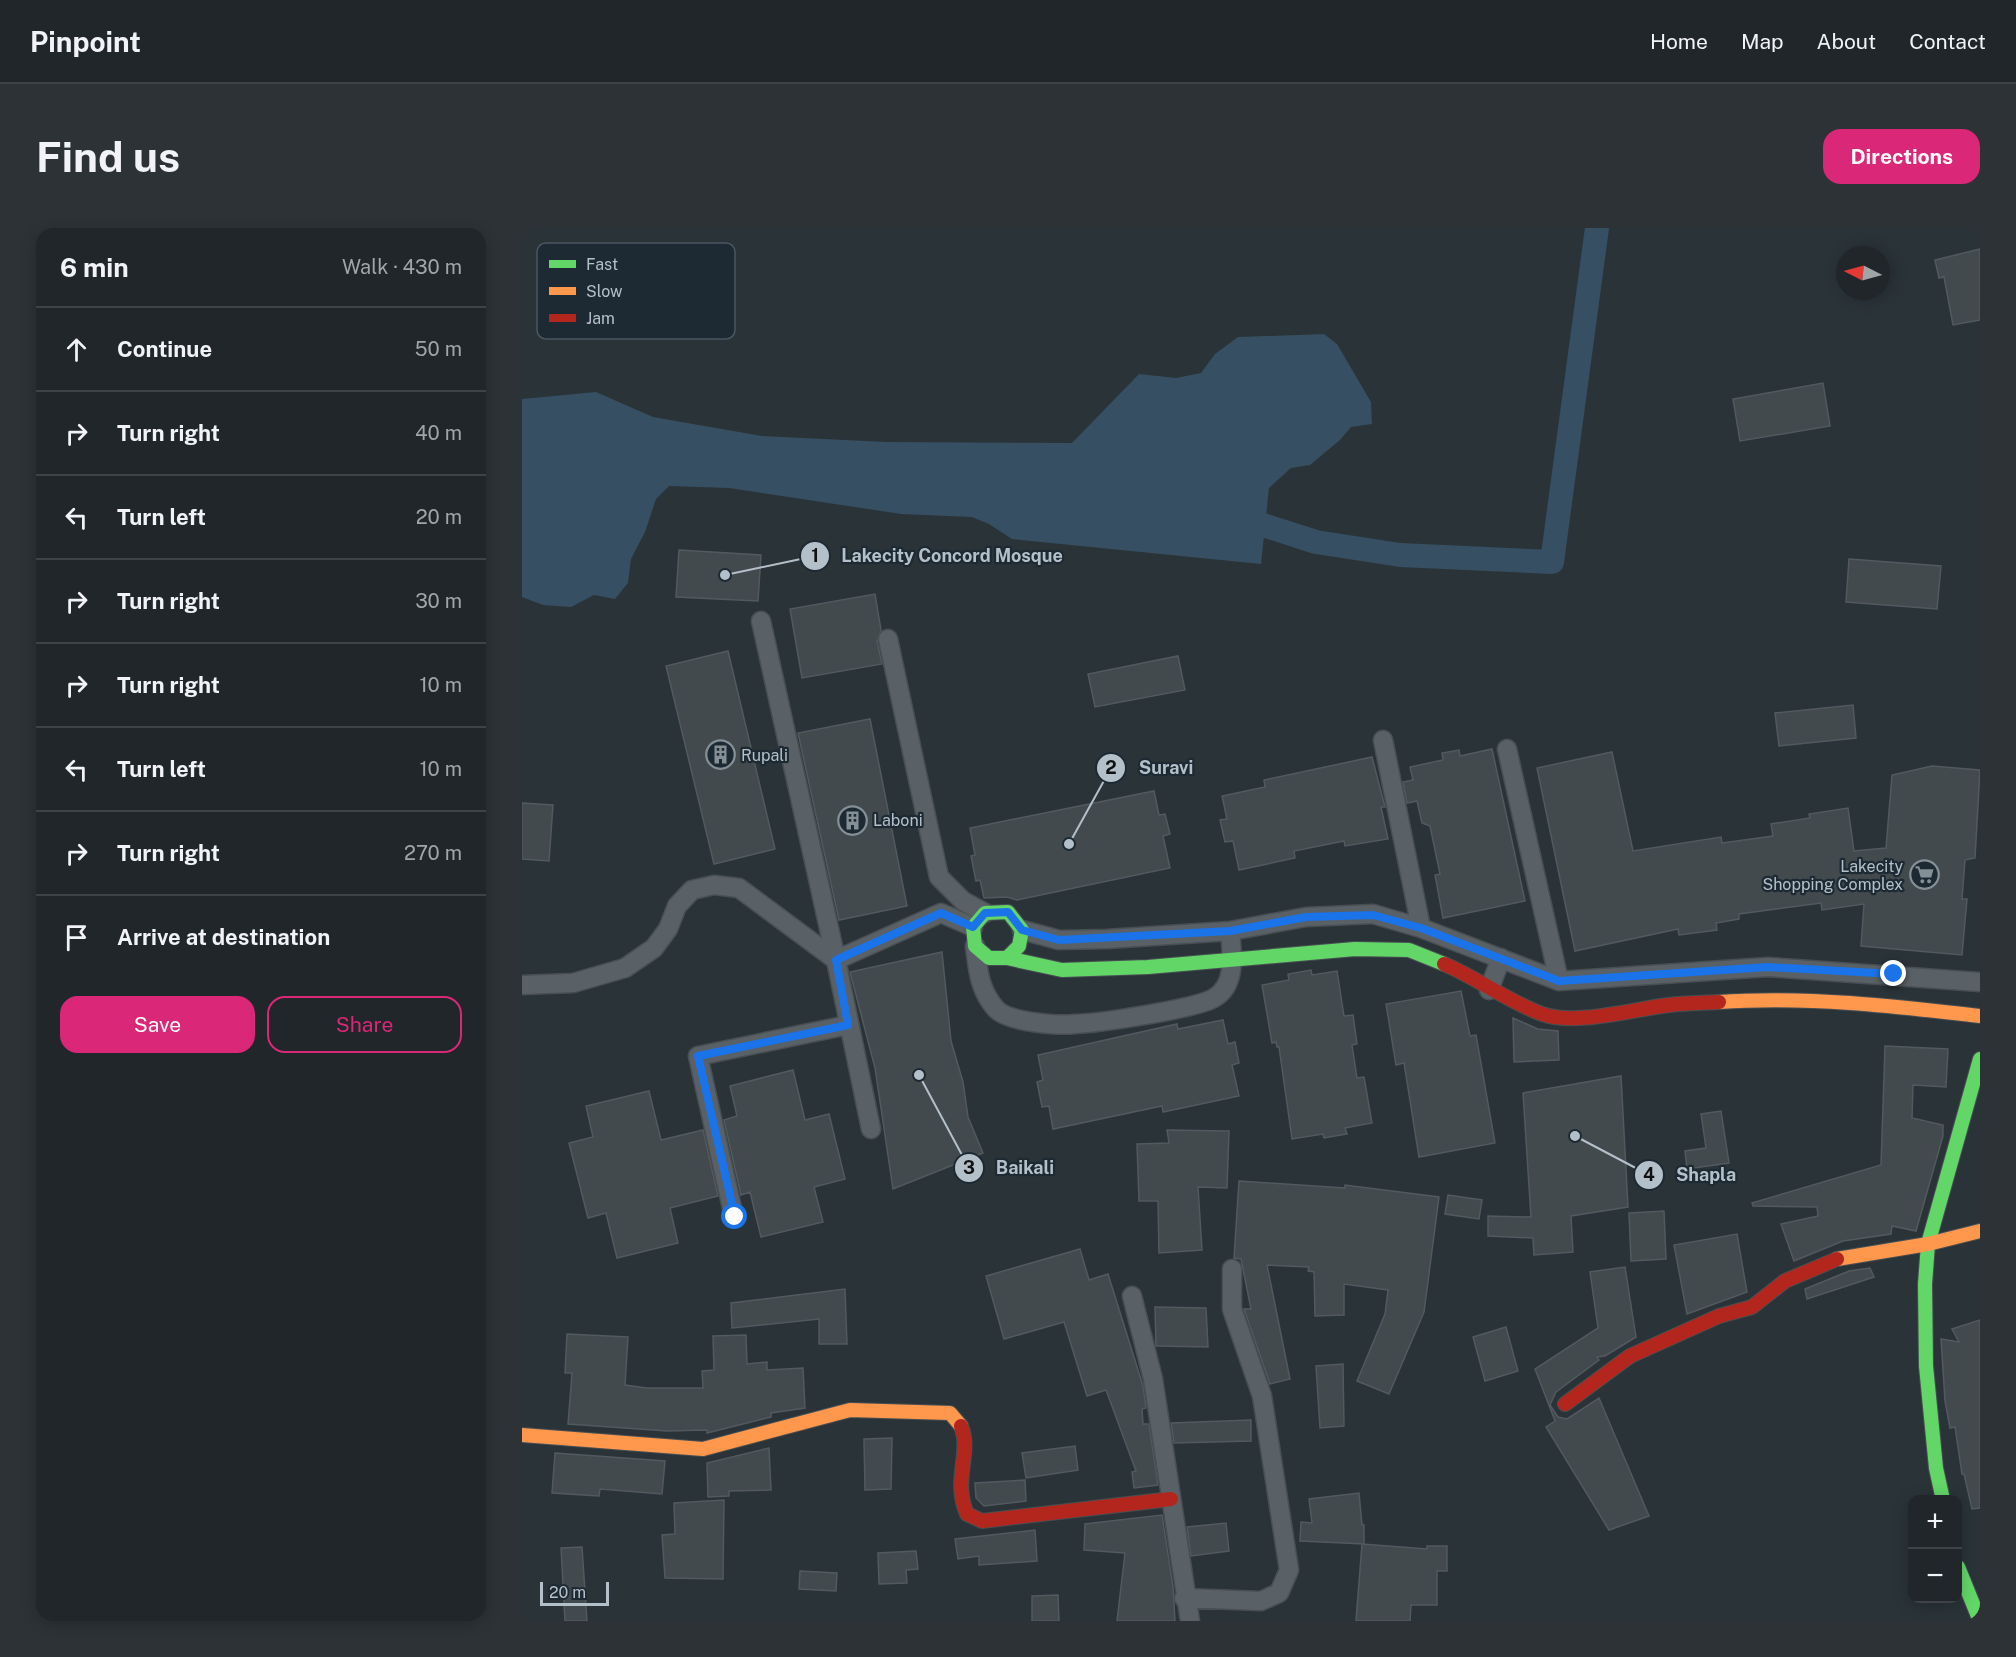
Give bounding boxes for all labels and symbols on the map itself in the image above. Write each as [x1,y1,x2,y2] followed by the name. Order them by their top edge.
[537,243,735,339] legend
[1836,246,1890,300] north arrow
[586,255,618,274] text: Fast
[586,282,623,301] text: Slow
[586,309,615,328] text: Jam
[800,538,1075,574] callout: Lakecity Concord Mosque
[811,545,819,566] text: 1
[841,545,1063,566] text: Lakecity Concord Mosque
[704,739,736,771] building icon: Rupali
[741,746,788,765] place label: Rupali
[1096,750,1205,786] callout: Suravi
[1105,757,1117,778] text: 2
[1139,757,1193,778] text: Suravi
[836,804,868,836] building icon: Laboni
[873,811,923,830] place label: Laboni
[1762,857,1903,894] place label: Lakecity Shopping Complex
[1908,859,1940,891] supermarket icon: Lakecity Shopping Complex
[1880,960,1906,986] route end
[954,1150,1066,1186] callout: Baikali
[963,1157,975,1178] text: 3
[996,1157,1054,1178] text: Baikali
[1634,1157,1749,1193] callout: Shapla
[1643,1164,1655,1185] text: 4
[1676,1164,1736,1185] text: Shapla
[721,1203,747,1229] route start
[540,1579,609,1606] scale bar

